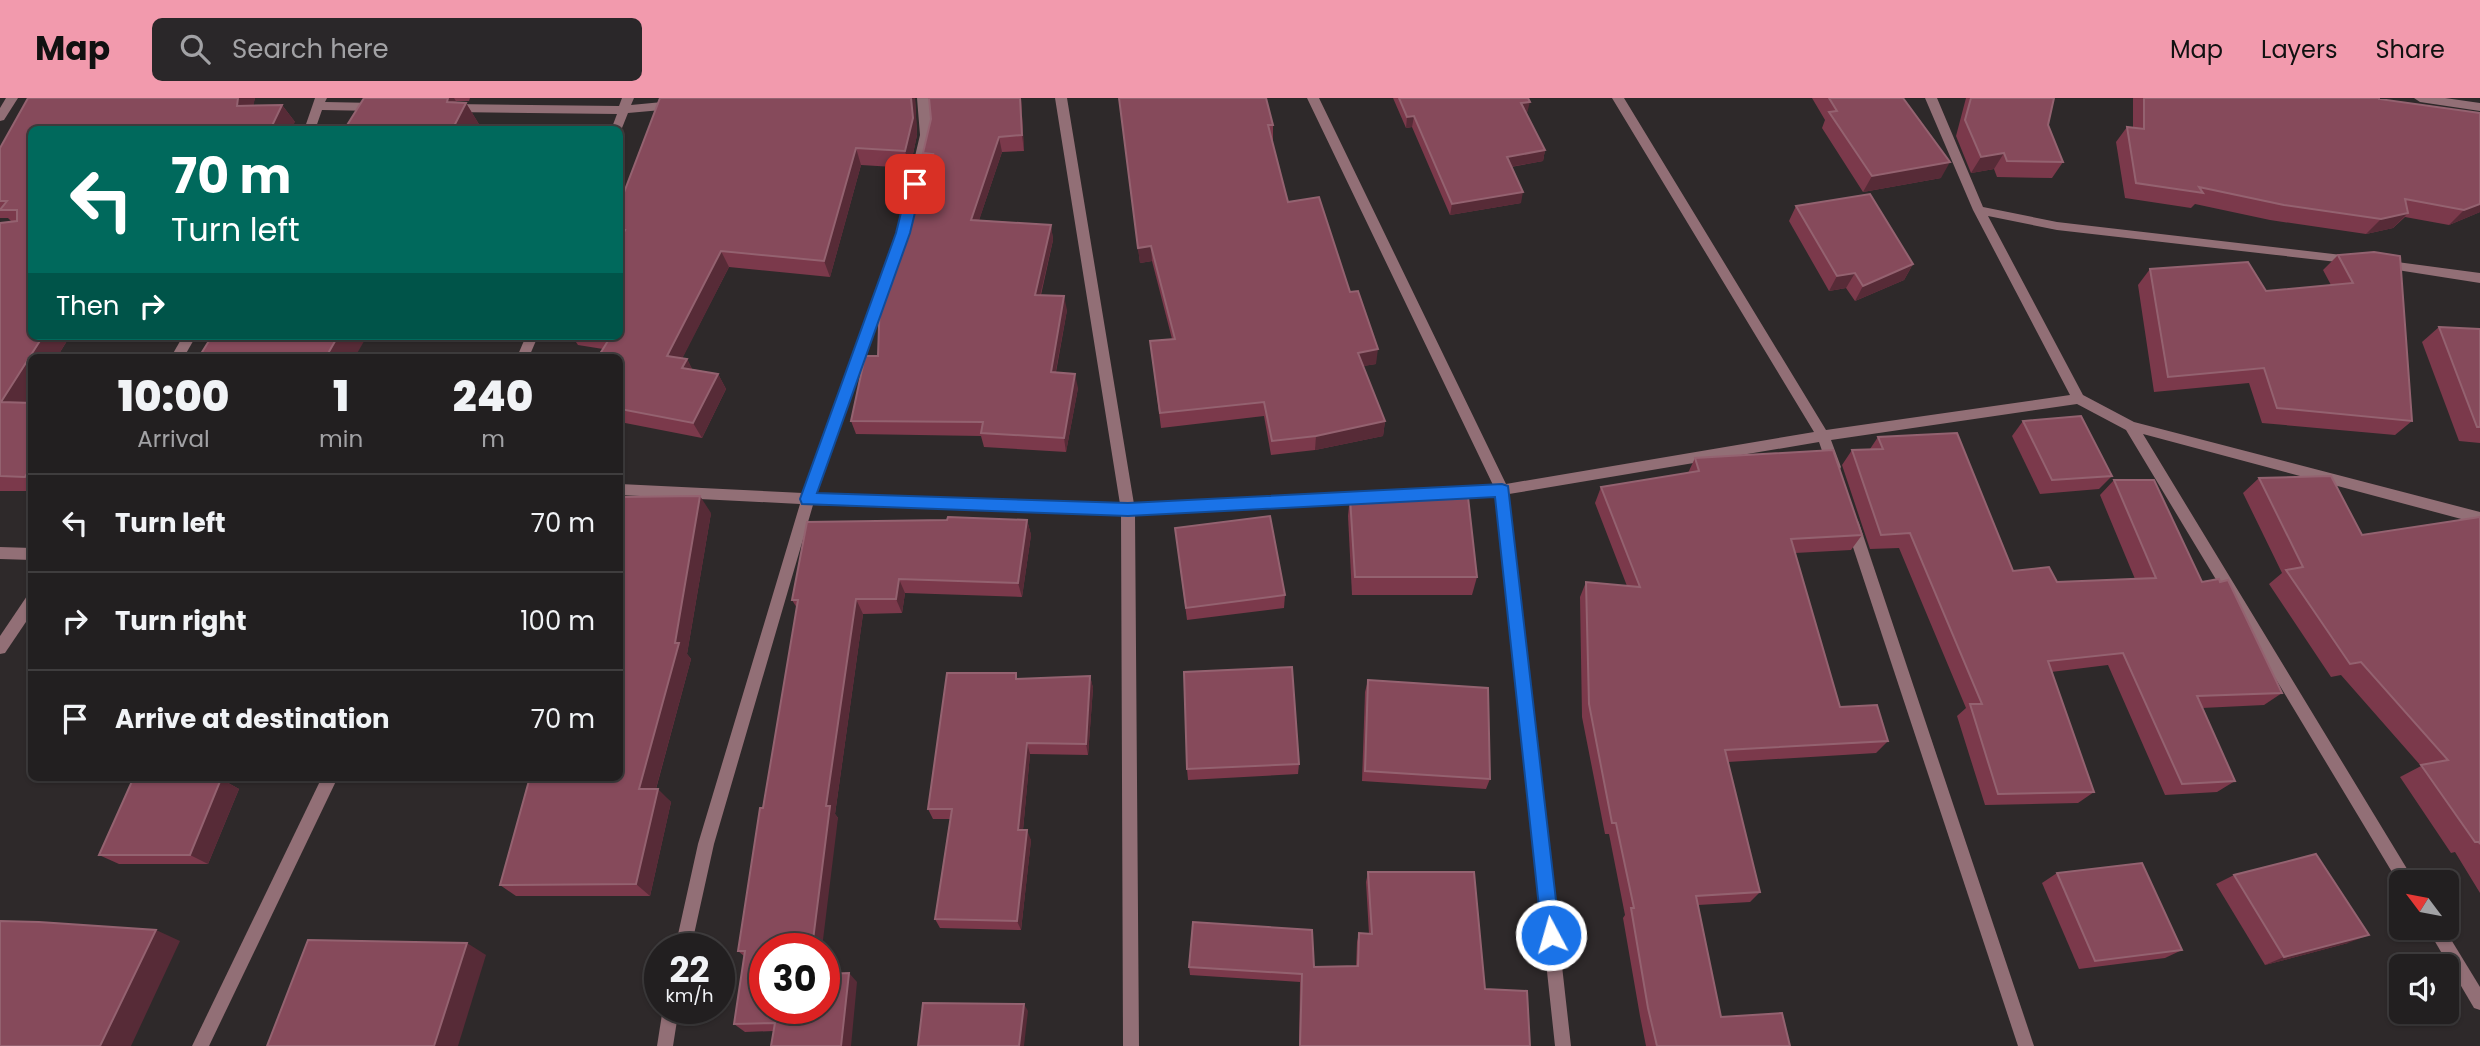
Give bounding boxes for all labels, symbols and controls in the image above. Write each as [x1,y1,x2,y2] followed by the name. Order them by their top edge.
[152,18,642,81] search box
[35,25,110,72] text: Map
[176,30,214,68] icon: search
[232,31,389,67] text: Search here
[2170,33,2223,66] text: Map
[2261,33,2337,66] text: Layers
[2375,33,2445,66] text: Share
[171,142,291,210] text: 70 m
[56,154,147,245] icon: left
[885,154,945,214] pin
[896,165,934,203] icon: arrive
[171,207,300,252] text: Turn left
[133,287,171,325] icon: right
[56,288,119,324] text: Then
[118,367,229,426] text: 10:00
[333,367,349,426] text: 1
[453,367,533,426] text: 240
[137,423,210,455] text: Arrival
[319,423,363,455] text: min
[481,423,505,455] text: m
[56,504,94,542] icon: left
[115,505,226,541] text: Turn left
[531,505,595,541] text: 70 m
[56,602,94,640] icon: right
[115,603,247,639] text: Turn right
[520,603,595,639] text: 100 m
[56,700,94,738] icon: arrive
[115,701,390,737] text: Arrive at destination
[531,701,595,737] text: 70 m
[2389,870,2459,940] north arrow
[2389,870,2459,1024] map controls
[1514,898,1588,972] position arrow
[749,933,840,1024] speed limit sign: 30
[670,945,709,994] text: 22
[2389,954,2459,1024] button: sound
[666,983,713,1008] text: km/h

